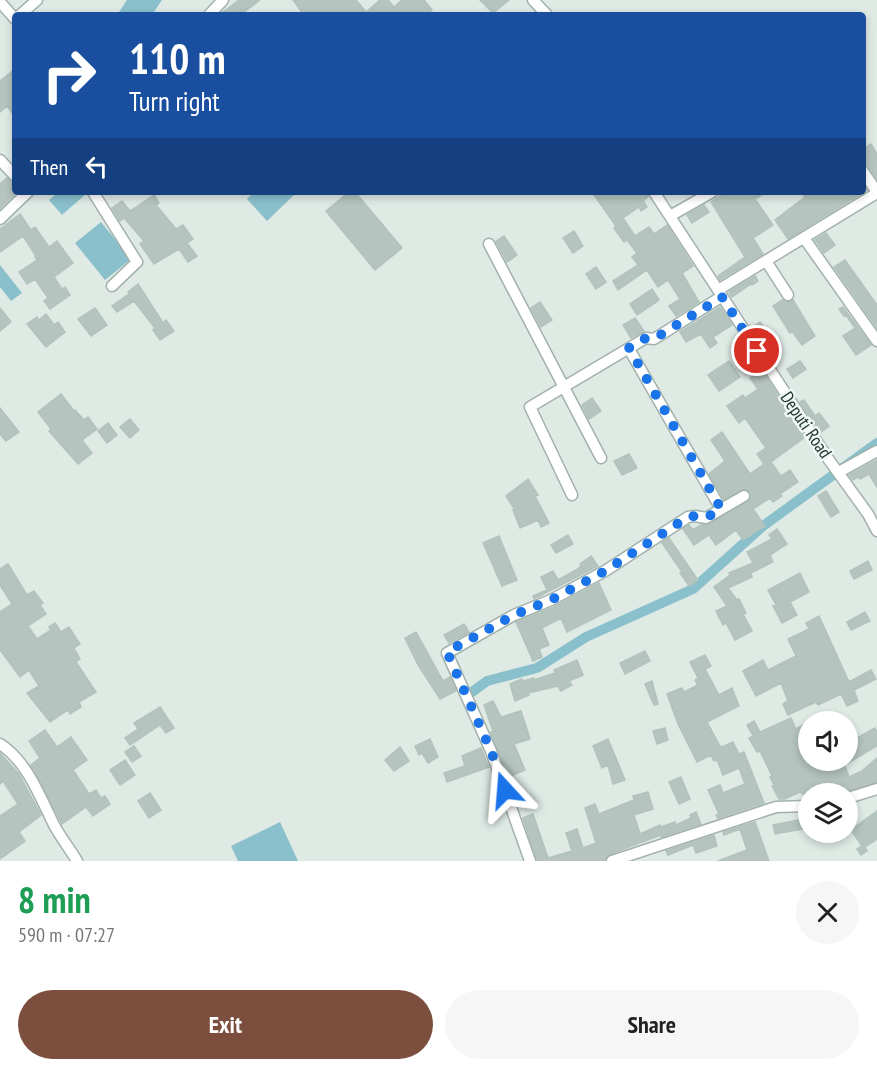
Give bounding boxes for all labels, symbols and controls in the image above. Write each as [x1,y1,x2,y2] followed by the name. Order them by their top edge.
[129,31,226,86] text: 110 m
[30,36,108,114] icon: right
[129,84,220,118] text: Turn right
[80,150,113,183] icon: left
[30,153,68,181] text: Then
[731,325,782,376] pin
[740,334,773,367] icon: arrive
[776,387,837,463] street label: Deputi Road
[798,711,858,843] map controls
[798,711,858,771] button: sound
[473,758,537,822] position arrow
[798,783,858,843] button: layers
[18,876,91,923] text: 8 min
[796,881,859,944] button: close
[18,922,115,948] text: 590 m · 07:27
[18,990,433,1059] button: Exit
[445,990,859,1059] button: Share

